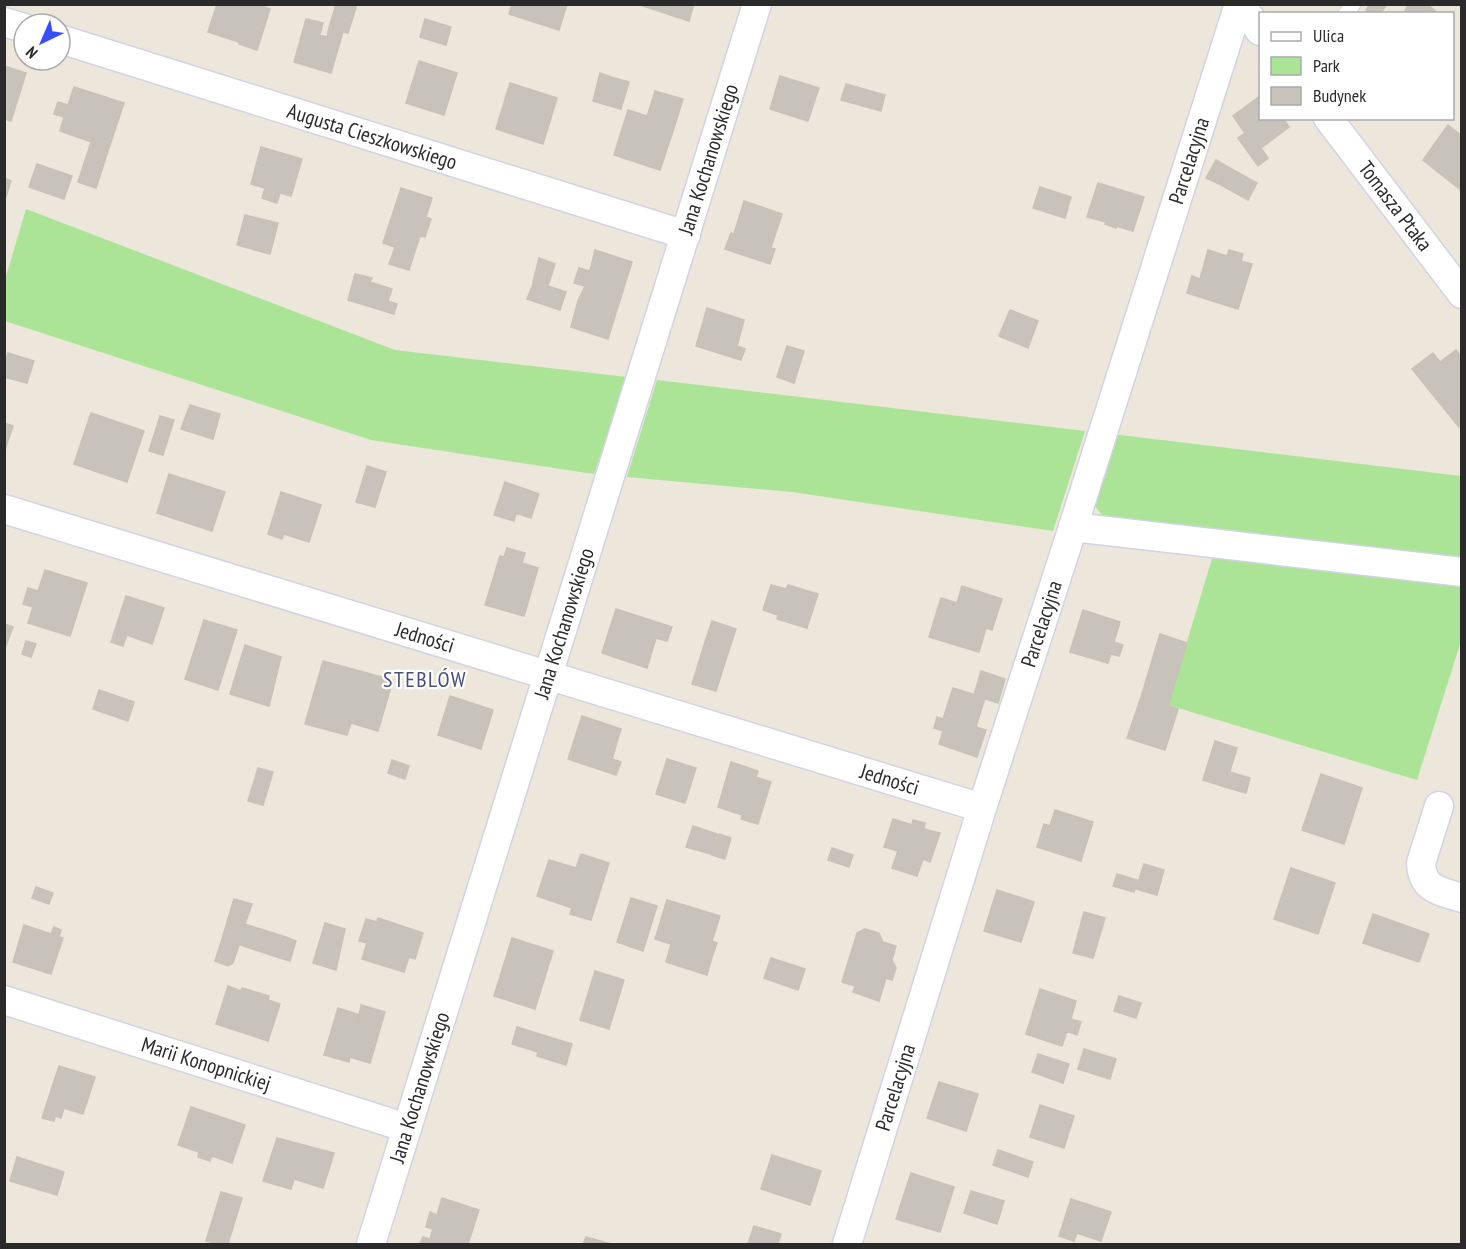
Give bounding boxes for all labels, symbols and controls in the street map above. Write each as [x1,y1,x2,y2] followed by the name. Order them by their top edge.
[12,12,72,72] north arrow
[1259,12,1454,120] legend
[1313,24,1344,47] text: Ulica
[22,43,42,63] text: N
[1313,54,1340,77] text: Park
[672,81,744,239] street label: Jana Kochanowskiego
[1313,84,1366,107] text: Budynek
[284,97,460,175] street label: Augusta Cieszkowskiego
[1162,114,1215,207] street label: Parcelacyjna
[1353,156,1439,256] street label: Tomasza Ptaka
[527,545,600,703] street label: Jana Kochanowskiego
[1015,577,1068,670] street label: Parcelacyjna
[391,615,458,659] street label: Jedności
[383,665,467,693] district label: STEBLÓW
[856,757,922,801] street label: Jedności
[383,1009,455,1167] street label: Jana Kochanowskiego
[138,1030,274,1097] street label: Marii Konopnickiej
[869,1040,921,1134] street label: Parcelacyjna

